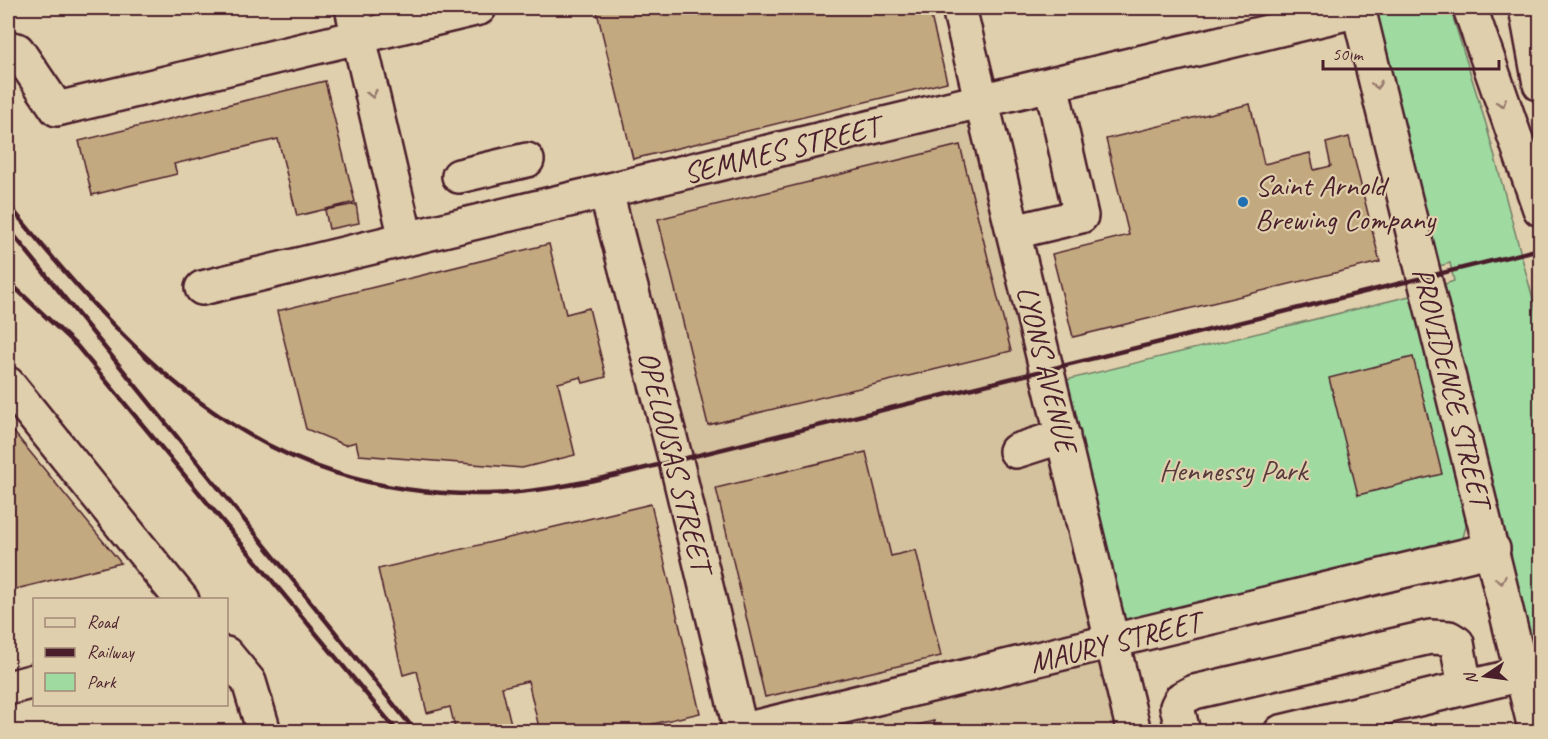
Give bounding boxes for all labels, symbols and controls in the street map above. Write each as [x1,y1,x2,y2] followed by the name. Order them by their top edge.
[1323,33,1498,71] scale bar
[1332,43,1365,65] text: 50 m
[1370,80,1383,90] one-way arrow
[365,88,378,98] one-way arrow
[1495,97,1508,107] one-way arrow
[680,106,890,193] street label: SEMMES STREET
[1255,166,1437,238] place label: Saint Arnold Brewing Company
[1236,195,1250,209] marker: Saint Arnold Brewing Company
[1404,263,1502,517] street label: PROVIDENCE STREET
[1008,282,1087,459] street label: LYONS AVENUE
[629,347,722,582] street label: OPELOUSAS STREET
[1159,451,1309,489] park label: Hennessy Park
[1493,574,1506,584] one-way arrow
[33,598,228,706] legend
[1026,601,1210,682] street label: MAURY STREET
[87,611,120,633] text: Road
[87,641,135,663] text: Railway
[1455,646,1515,706] north arrow
[1460,669,1482,686] text: N
[87,671,117,693] text: Park

